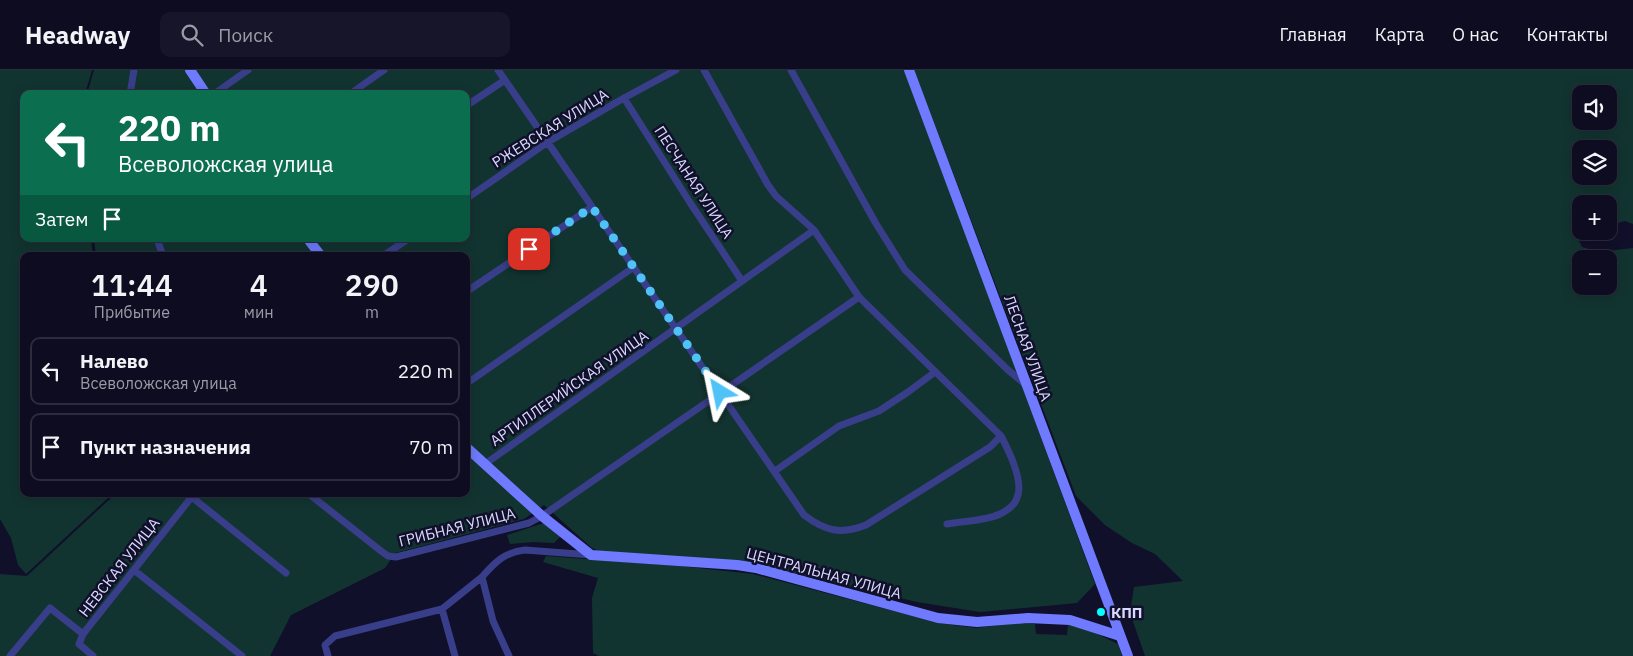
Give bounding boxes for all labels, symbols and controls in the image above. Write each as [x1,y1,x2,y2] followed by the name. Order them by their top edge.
[160,12,510,57] search box
[25,19,130,51] text: Headway
[178,21,206,49] icon: search
[218,23,273,47] text: Поиск
[1279,23,1347,46] text: Главная
[1375,23,1424,46] text: Карта
[1452,23,1499,46] text: О нас
[1527,23,1608,46] text: Контакты
[488,84,612,172] street label: РЖЕВСКАЯ УЛИЦА
[1572,85,1617,295] map controls
[1572,85,1617,130] button: sound
[118,105,221,151] text: 220 m
[35,110,100,175] icon: left
[650,122,738,242] street label: ПЕСЧАНАЯ УЛИЦА
[1572,140,1617,185] button: layers
[118,149,333,178] text: Всеволожская улица
[1572,195,1617,240] button: +
[98,205,126,233] icon: arrive
[35,207,88,231] text: Затем
[508,228,550,270] pin
[515,235,543,263] icon: arrive
[1572,250,1617,295] button: −
[91,265,173,304] text: 11:44
[250,265,268,304] text: 4
[345,265,399,304] text: 290
[1000,292,1056,404] street label: ЛЕСНАЯ УЛИЦА
[94,302,170,322] text: Прибытие
[244,302,274,322] text: мин
[365,302,379,322] text: m
[486,326,652,450] street label: АРТИЛЛЕРИЙСКАЯ УЛИЦА
[80,349,149,373] text: Налево
[37,357,65,385] icon: left
[398,359,453,383] text: 220 m
[693,365,745,417] position arrow
[80,373,237,393] text: Всеволожская улица
[37,433,65,461] icon: arrive
[80,435,251,459] text: Пункт назначения
[409,435,453,459] text: 70 m
[397,503,518,551] street label: ГРИБНАЯ УЛИЦА
[74,513,164,620] street label: НЕВСКАЯ УЛИЦА
[744,543,904,603] street label: ЦЕНТРАЛЬНАЯ УЛИЦА
[1111,603,1142,622] place label: КПП
[1095,606,1107,618] marker: КПП

